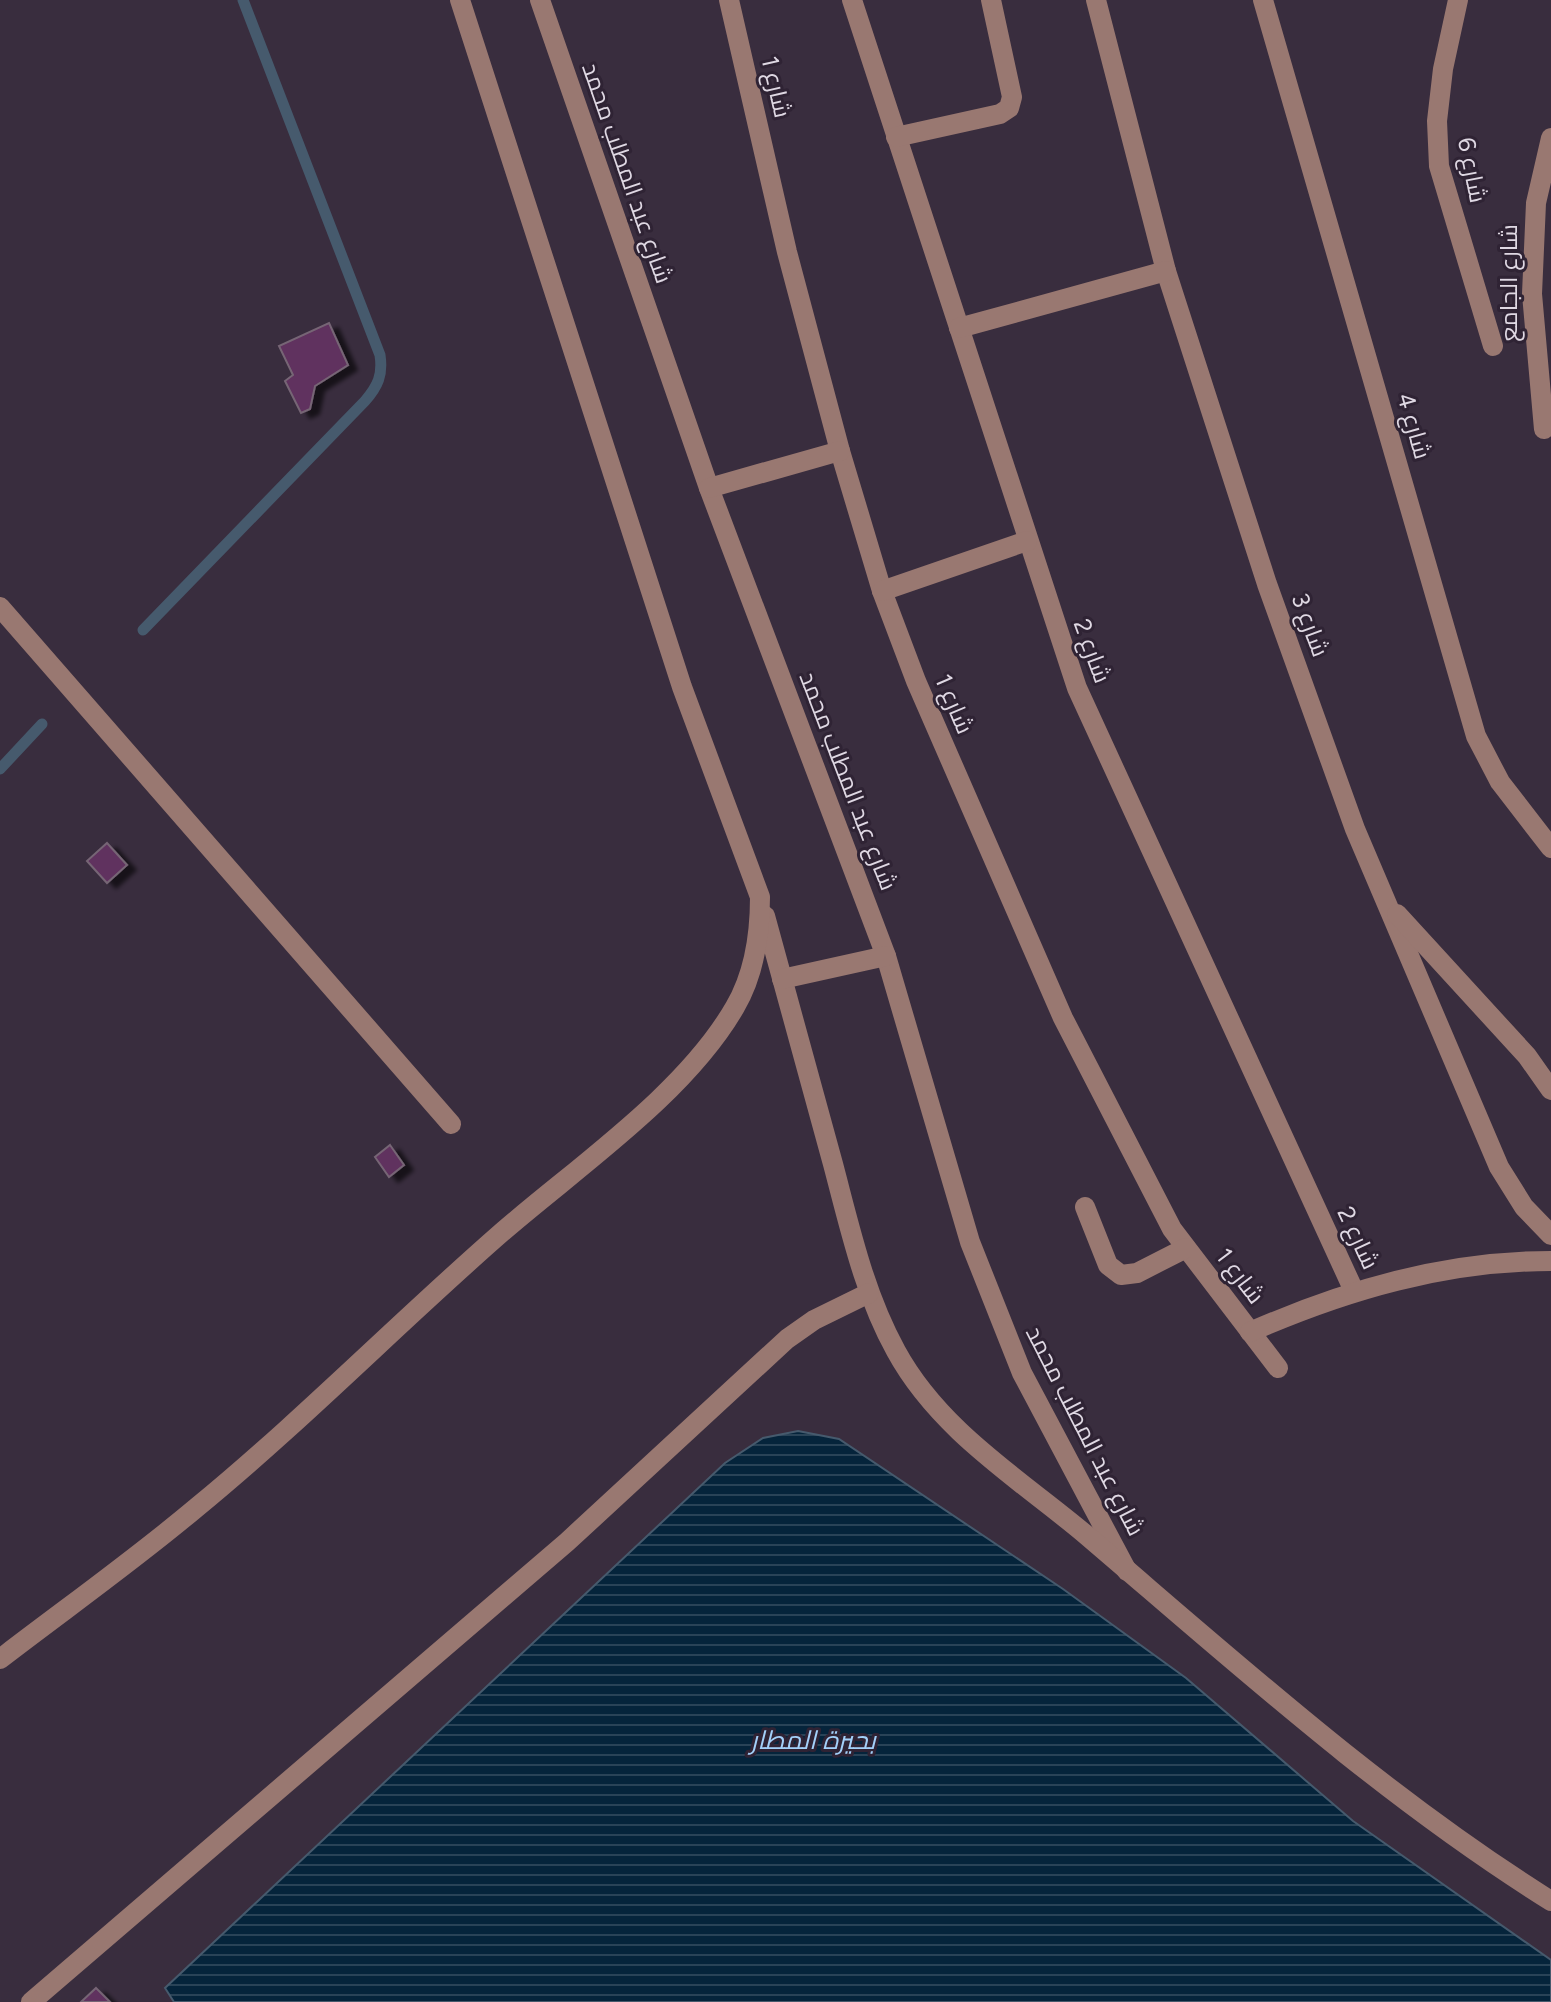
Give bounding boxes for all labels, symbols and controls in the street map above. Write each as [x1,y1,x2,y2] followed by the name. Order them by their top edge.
[753,53,798,121] street label: شارع 1
[574,59,679,288] street label: شارع عبد المطلب محمد
[1450,135,1493,205] street label: شارع 6
[1494,224,1525,342] street label: شارع الجامع
[1389,390,1438,463] street label: شارع 4
[1284,589,1335,661] street label: شارع 3
[1066,615,1117,687] street label: شارع 2
[792,668,903,895] street label: شارع عبد المطلب محمد
[927,669,980,739] street label: شارع 1
[1330,1202,1386,1275] street label: شارع 2
[1208,1242,1271,1311] street label: شارع 1
[1018,1321,1151,1541] street label: شارع عبد المطلب محمد
[747,1724,878,1756] water label: بحيرة المطار

